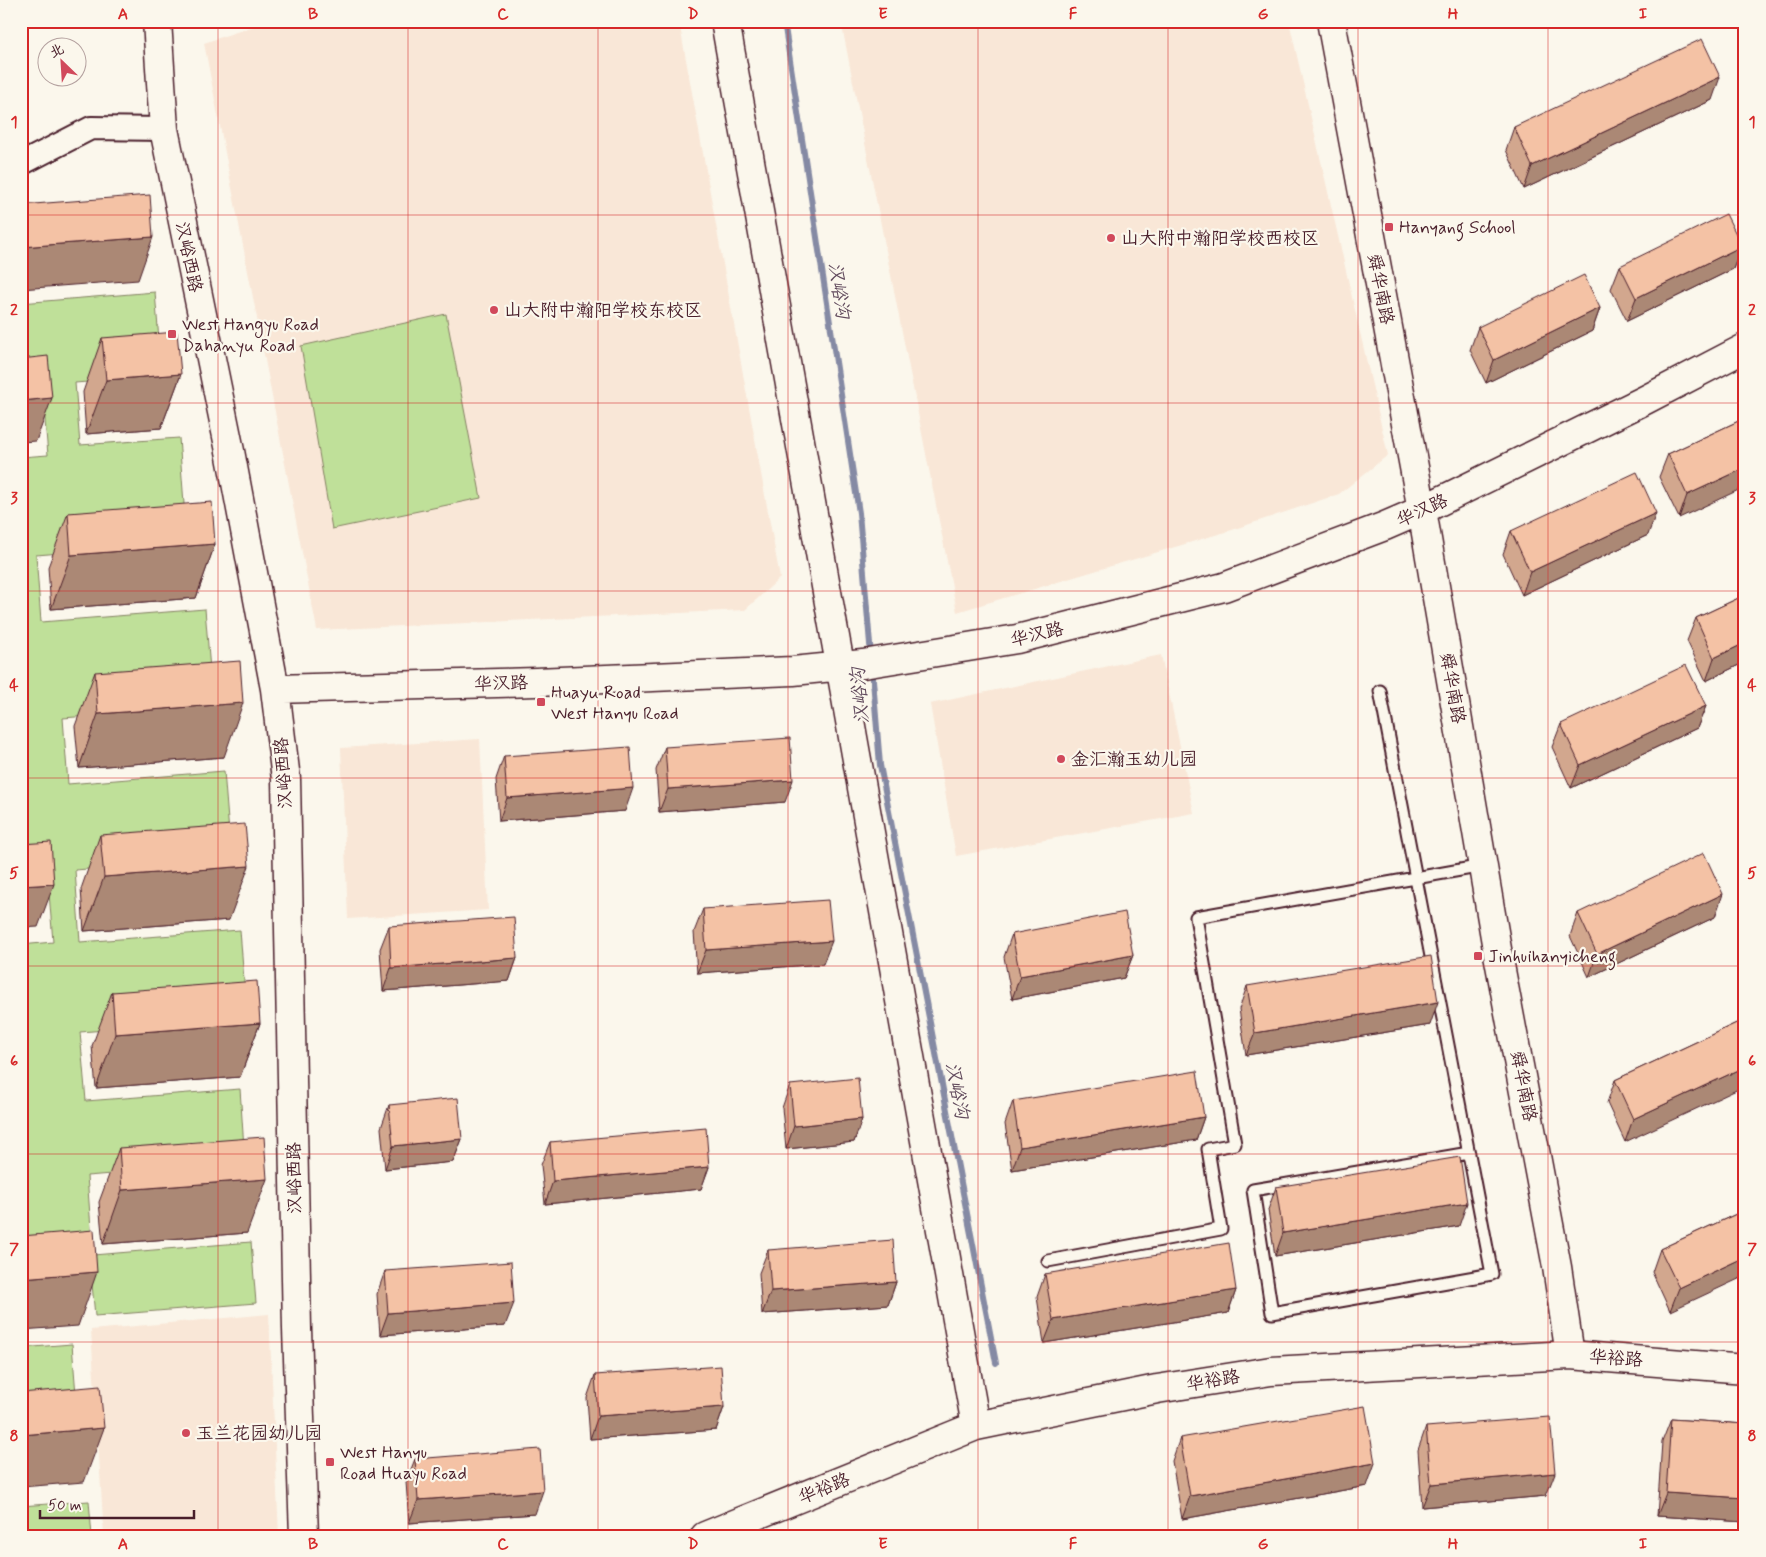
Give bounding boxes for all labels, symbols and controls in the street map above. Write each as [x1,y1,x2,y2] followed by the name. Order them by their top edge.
[118,4,128,25] text: A
[308,4,318,25] text: B
[497,4,509,25] text: C
[687,4,699,25] text: D
[878,4,888,25] text: E
[1069,4,1078,25] text: F
[1258,4,1269,25] text: G
[1448,4,1459,25] text: H
[1639,4,1648,25] text: I
[38,38,88,88] north arrow
[47,40,67,62] text: 北
[10,112,18,133] text: 1
[1748,112,1756,133] text: 1
[1399,216,1516,242] place label: Hanyang School
[169,219,207,295] street label: 汉峪西路
[1383,221,1395,233] marker: Hanyang School
[1121,227,1319,251] place label: 山大附中瀚阳学校西校区
[1105,232,1117,244] marker: 山大附中瀚阳学校西校区
[1361,252,1399,327] street label: 舜华南路
[822,260,856,322] water label: 汉峪沟
[504,299,702,323] place label: 山大附中瀚阳学校东校区
[10,300,18,321] text: 2
[1748,300,1756,321] text: 2
[488,304,500,316] marker: 山大附中瀚阳学校东校区
[182,313,319,358] place label: West Hangyu Road Dahanyu Road
[166,328,178,340] marker: West Hangyu Road Dahanyu Road
[10,488,18,509] text: 3
[1748,488,1756,509] text: 3
[1393,489,1452,533] street label: 华汉路
[1008,617,1066,653] street label: 华汉路
[1434,651,1470,726] street label: 舜华南路
[845,664,875,725] water label: 汉峪沟
[474,671,528,697] street label: 华汉路
[9,675,19,696] text: 4
[1747,675,1757,696] text: 4
[551,681,679,726] place label: Huayu Road West Hanyu Road
[535,696,547,708] marker: Huayu Road West Hanyu Road
[270,736,298,810] street label: 汉峪西路
[1071,748,1197,772] place label: 金汇瀚玉幼儿园
[1055,753,1067,765] marker: 金汇瀚玉幼儿园
[9,863,19,884] text: 5
[1747,863,1757,884] text: 5
[1488,945,1616,971] place label: Jinhuihanyicheng
[1472,950,1484,962] marker: Jinhuihanyicheng
[1504,1049,1542,1124] street label: 舜华南路
[10,1051,18,1072] text: 6
[1748,1051,1756,1072] text: 6
[939,1060,975,1123] water label: 汉峪沟
[282,1142,308,1214] street label: 汉峪西路
[9,1239,19,1260] text: 7
[1747,1239,1757,1260] text: 7
[1588,1345,1644,1373] street label: 华裕路
[1185,1365,1242,1397] street label: 华裕路
[196,1422,322,1446] place label: 玉兰花园幼儿园
[9,1426,19,1447] text: 8
[1747,1426,1757,1447] text: 8
[180,1427,192,1439] marker: 玉兰花园幼儿园
[340,1441,467,1486] place label: West Hanyu Road Huayu Road
[324,1456,336,1468] marker: West Hanyu Road Huayu Road
[795,1468,854,1510] street label: 华裕路
[40,1487,194,1519] scale bar
[48,1496,82,1516] text: 50 m
[118,1534,128,1555] text: A
[308,1534,318,1555] text: B
[497,1534,509,1555] text: C
[687,1534,699,1555] text: D
[878,1534,888,1555] text: E
[1069,1534,1078,1555] text: F
[1258,1534,1269,1555] text: G
[1448,1534,1459,1555] text: H
[1639,1534,1648,1555] text: I

